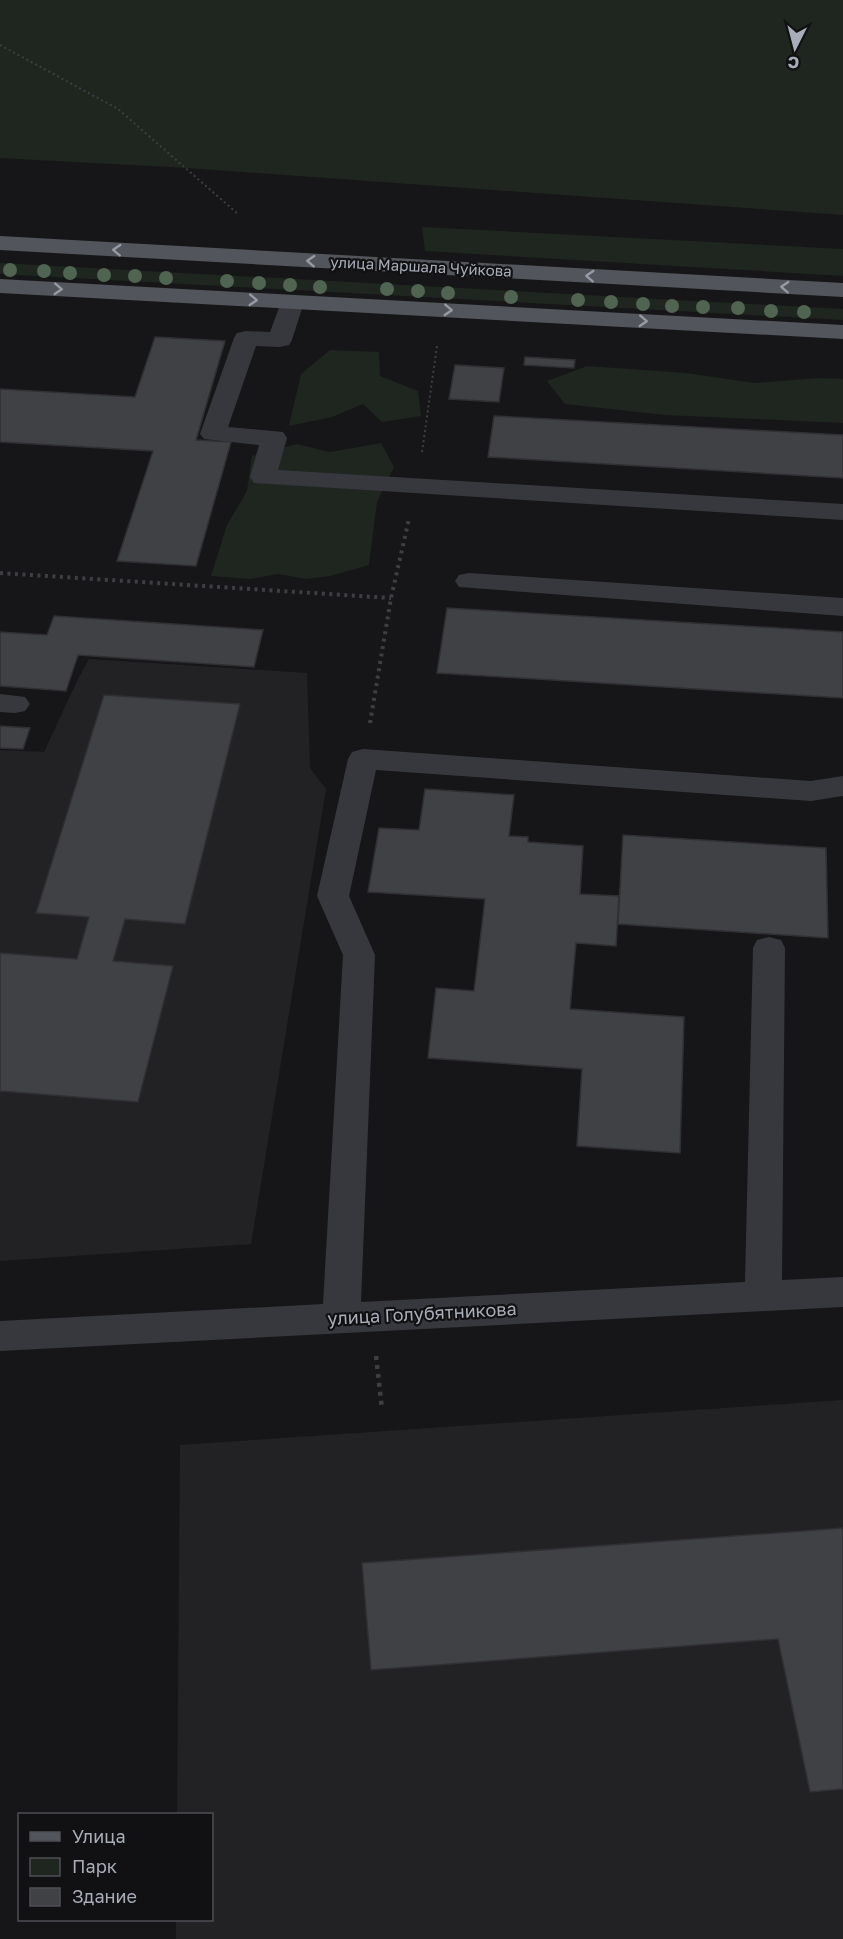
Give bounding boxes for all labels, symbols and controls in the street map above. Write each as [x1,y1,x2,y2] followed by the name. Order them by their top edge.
[765,18,825,78] north arrow
[787,52,800,73] text: С
[112,243,121,256] one-way arrow
[330,252,512,280] street label: улица Маршала Чуйкова
[307,254,316,267] one-way arrow
[585,270,594,283] one-way arrow
[780,280,789,293] one-way arrow
[54,282,63,295] one-way arrow
[249,293,258,306] one-way arrow
[443,303,452,316] one-way arrow
[638,314,647,327] one-way arrow
[327,1297,517,1329] street label: улица Голубятникова
[18,1813,213,1921] legend
[72,1825,126,1847] text: Улица
[72,1855,117,1877] text: Парк
[72,1885,137,1907] text: Здание

